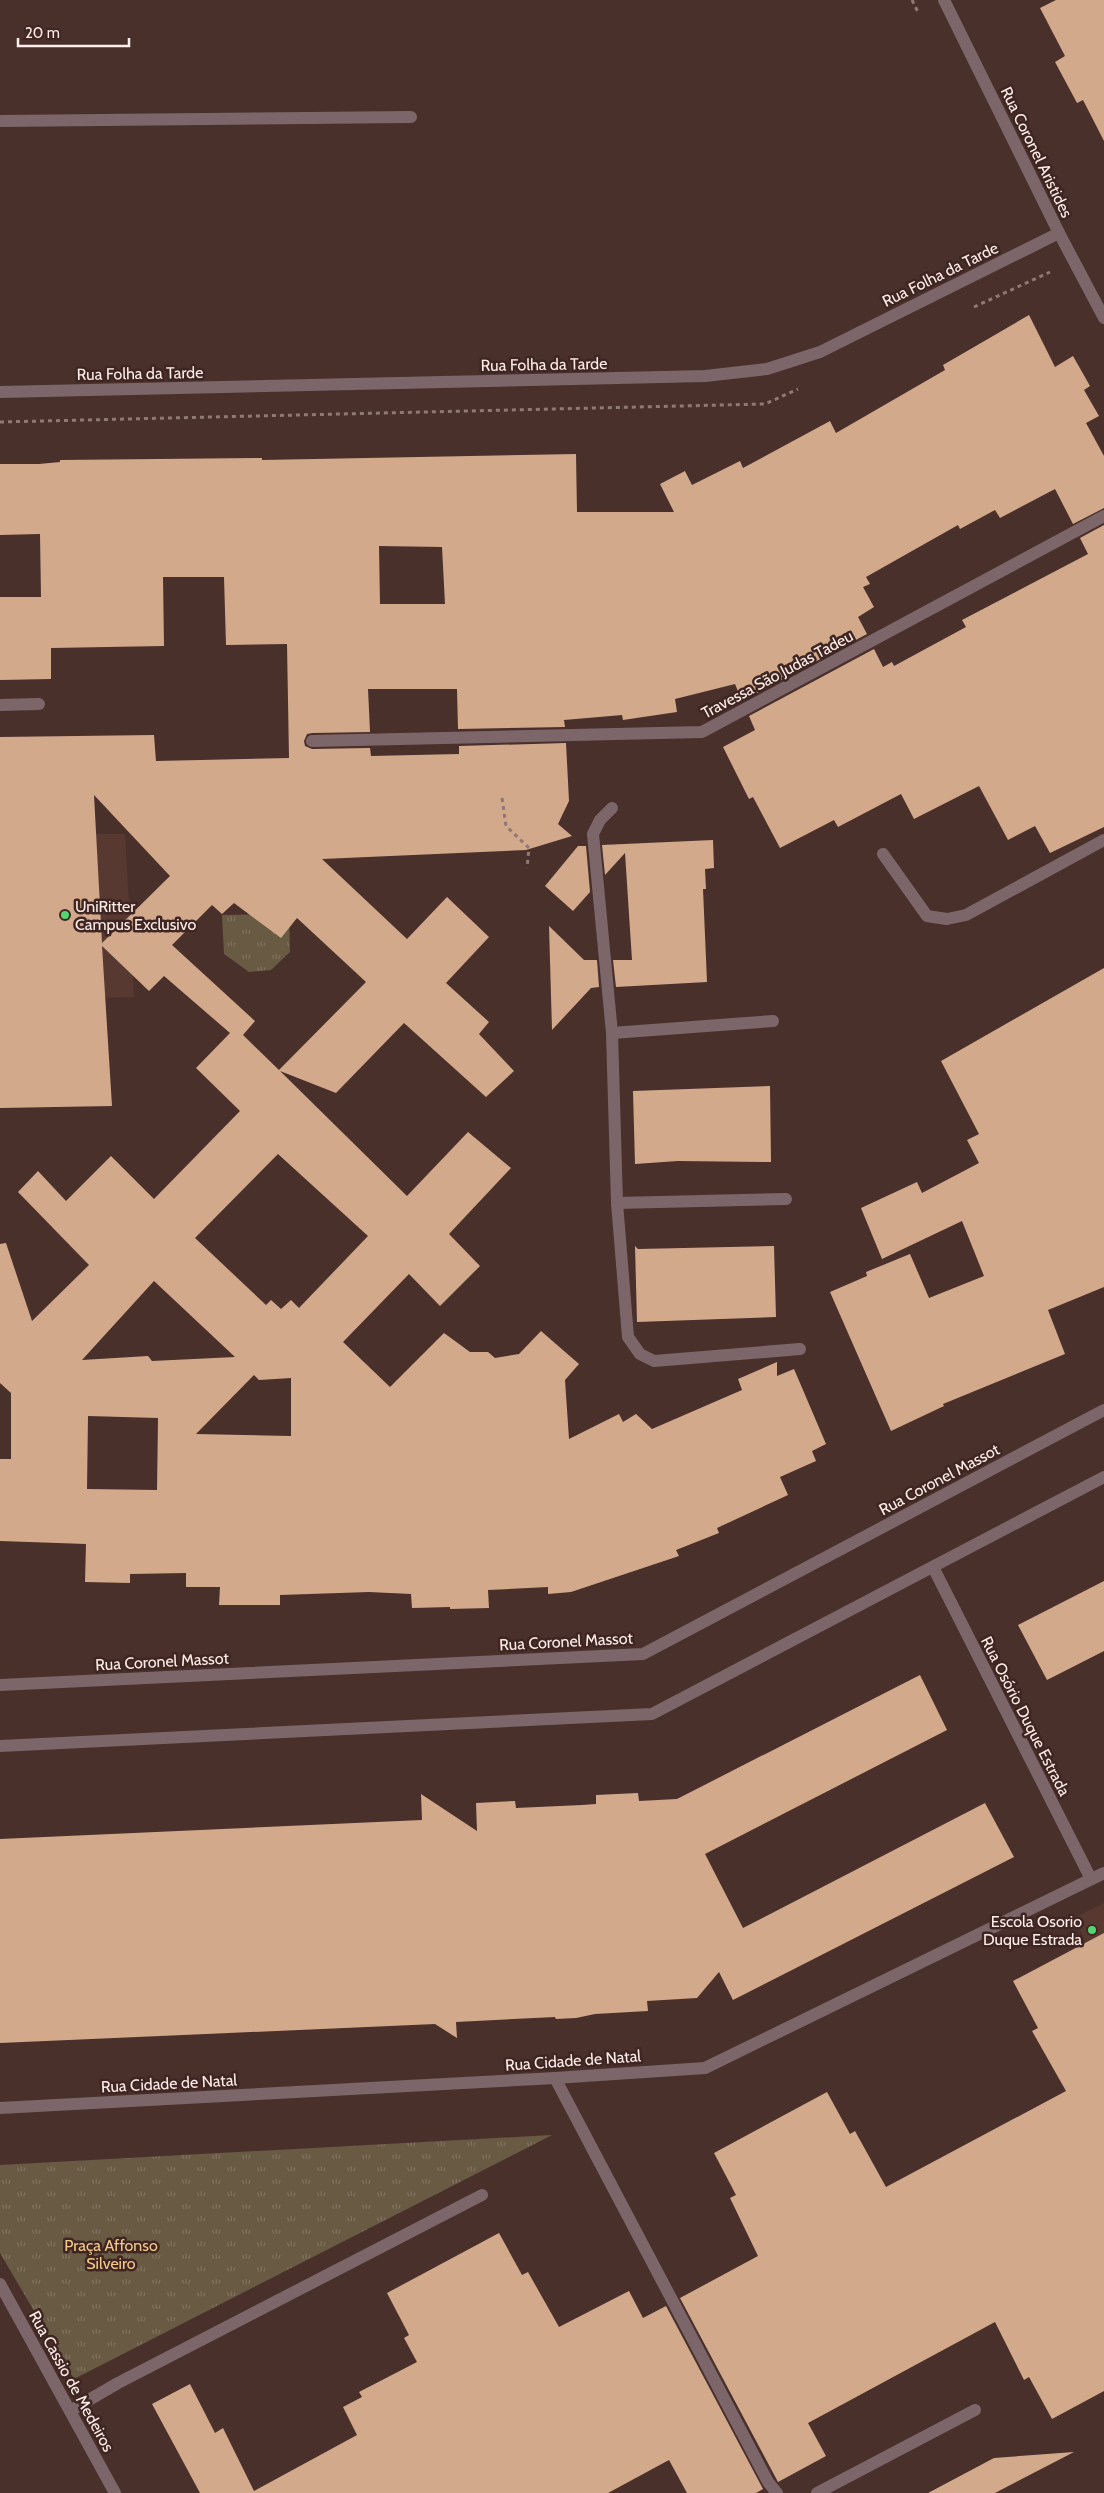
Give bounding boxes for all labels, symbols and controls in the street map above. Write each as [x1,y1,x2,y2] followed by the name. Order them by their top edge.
[18,15,129,47] scale bar
[25,24,60,42] text: 20 m
[997,84,1077,221] street label: Rua Coronel Aristides
[879,238,1001,311] street label: Rua Folha da Tarde
[481,354,607,375] street label: Rua Folha da Tarde
[77,363,203,384] street label: Rua Folha da Tarde
[698,626,856,723] street label: Travessa São Judas Tadeu
[75,897,196,934] place label: UniRitter Campus Exclusivo
[59,909,71,921] marker: UniRitter Campus Exclusivo
[876,1439,1003,1519] street label: Rua Coronel Massot
[499,1628,634,1654] street label: Rua Coronel Massot
[977,1633,1074,1800] street label: Rua Osório Duque Estrada
[95,1648,230,1674] street label: Rua Coronel Massot
[983,1912,1082,1949] place label: Escola Osorio Duque Estrada
[1086,1924,1098,1936] marker: Escola Osorio Duque Estrada
[504,2046,642,2075] street label: Rua Cidade de Natal
[100,2070,238,2097] street label: Rua Cidade de Natal
[64,2236,158,2273] park label: Praça Affonso Silveiro
[25,2307,118,2455] street label: Rua Cassio de Medeiros

